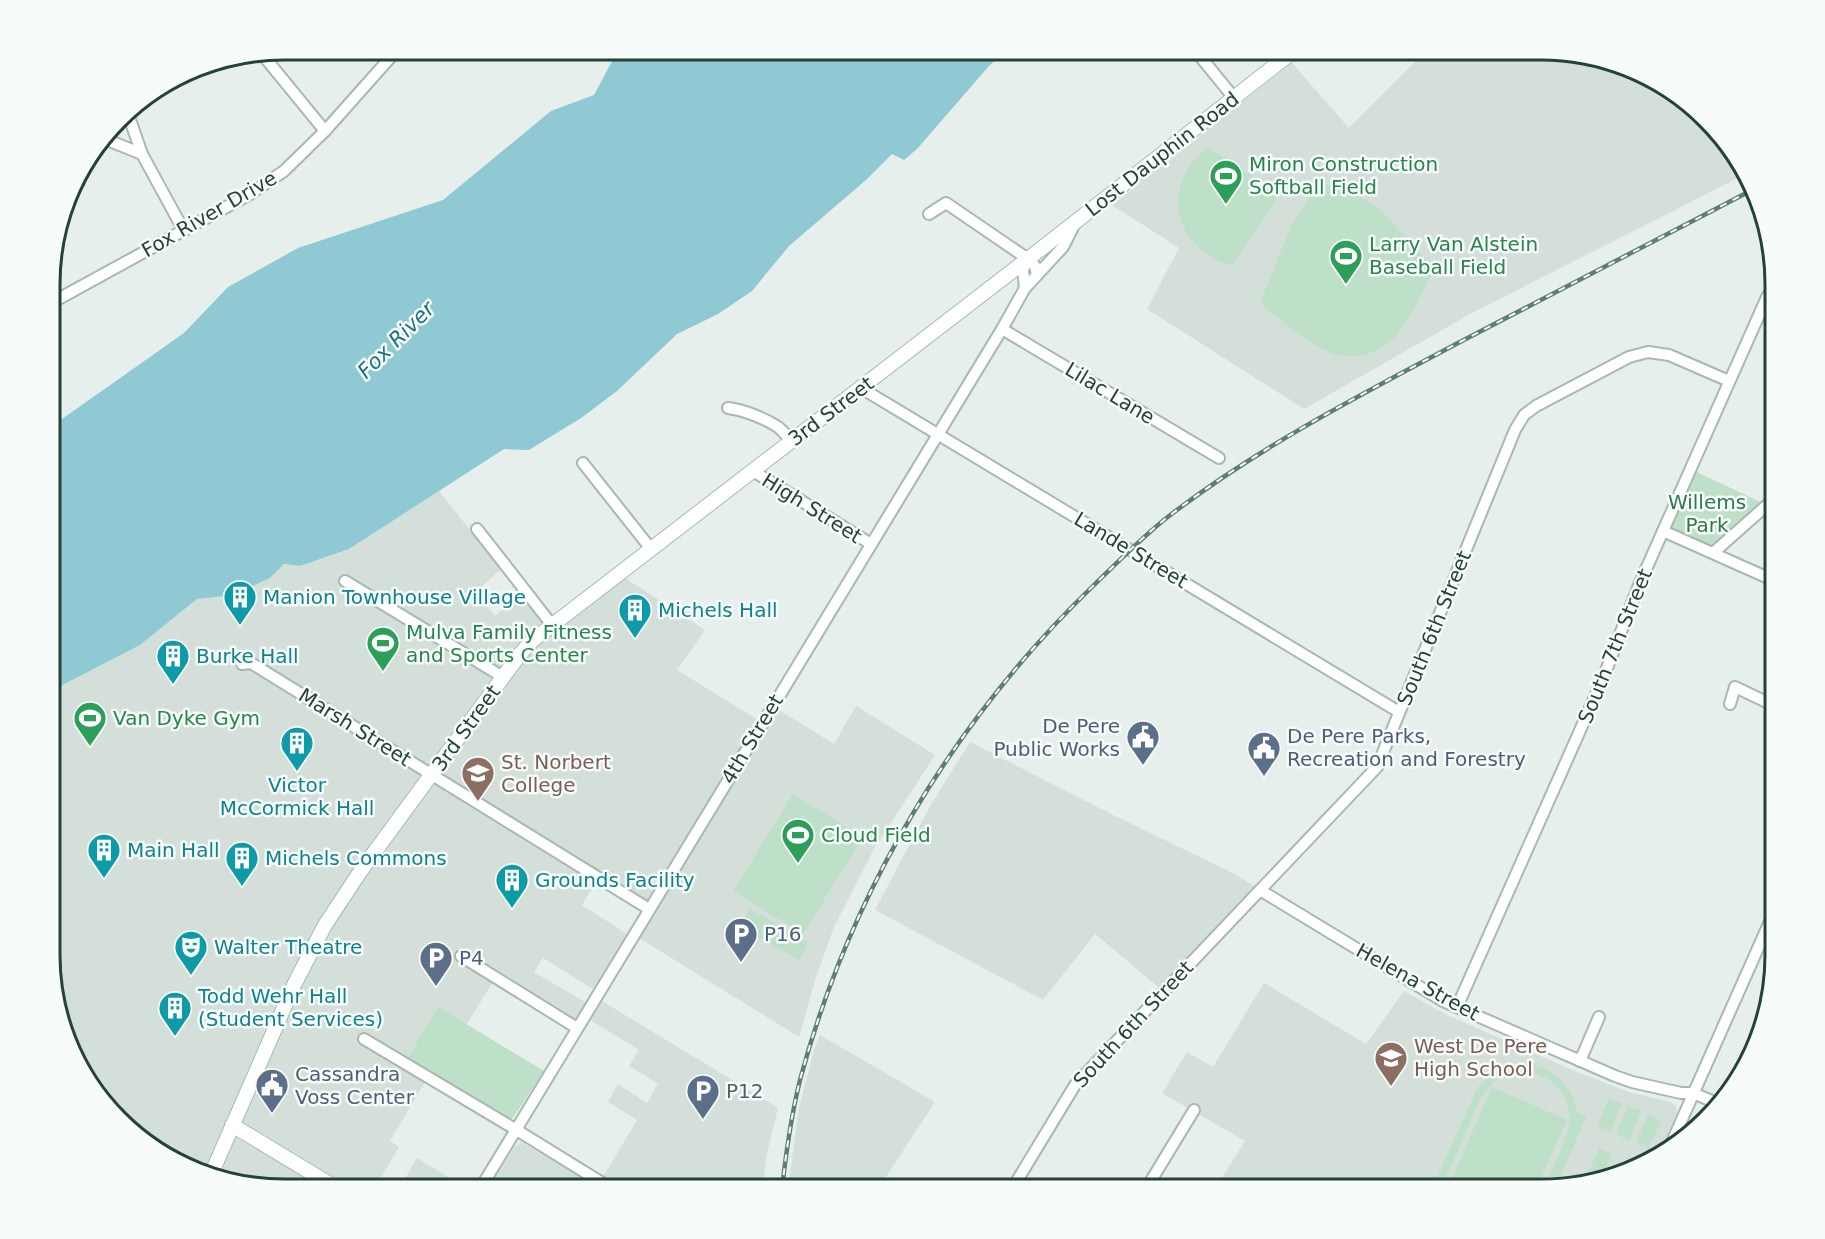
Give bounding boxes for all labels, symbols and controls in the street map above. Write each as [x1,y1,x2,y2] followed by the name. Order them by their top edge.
[1080,87,1244,221] street label: Lost Dauphin Road
[1249,152,1438,199] place label: Miron Construction Softball Field
[1208,158,1244,205] sports icon: Miron Construction Softball Field
[137,166,281,262] street label: Fox River Drive
[1369,232,1538,279] place label: Larry Van Alstein Baseball Field
[1328,238,1364,285] sports icon: Larry Van Alstein Baseball Field
[353,296,440,383] water label: Fox River
[1061,357,1159,429] street label: Lilac Lane
[784,371,878,451] street label: 3rd Street
[758,468,866,548] street label: High Street
[1668,490,1746,537] park label: Willems Park
[1070,507,1192,593] street label: Lande Street
[1392,547,1476,709] street label: South 6th Street
[1573,565,1657,727] street label: South 7th Street
[222,579,258,626] building icon: Manion Townhouse Village
[263,585,526,609] place label: Manion Townhouse Village
[617,592,653,639] building icon: Michels Hall
[658,598,778,622] place label: Michels Hall
[406,620,612,667] place label: Mulva Family Fitness and Sports Center
[365,625,401,672] sports icon: Mulva Family Fitness and Sports Center
[155,638,191,685] building icon: Burke Hall
[196,644,299,668] place label: Burke Hall
[427,680,505,776] street label: 3rd Street
[294,683,416,771] street label: Marsh Street
[716,690,788,788] street label: 4th Street
[72,700,108,747] sports icon: Van Dyke Gym
[113,706,260,730] place label: Van Dyke Gym
[993,714,1120,761] place label: De Pere Public Works
[1125,719,1161,766] public building icon: De Pere Public Works
[1287,724,1526,771] place label: De Pere Parks, Recreation and Forestry
[279,725,315,772] building icon: Victor McCormick Hall
[1246,730,1282,777] public building icon: De Pere Parks, Recreation and Forestry
[501,750,611,797] place label: St. Norbert College
[460,755,496,802] school or university icon: St. Norbert College
[220,773,374,820] place label: Victor McCormick Hall
[780,817,816,864] sports icon: Cloud Field
[821,823,931,847] place label: Cloud Field
[86,832,122,879] building icon: Main Hall
[127,838,220,862] place label: Main Hall
[224,840,260,887] building icon: Michels Commons
[265,846,447,870] place label: Michels Commons
[494,862,530,909] building icon: Grounds Facility
[535,868,695,892] place label: Grounds Facility
[723,916,759,963] parking icon: P16
[764,922,802,946] place label: P16
[173,929,209,976] theatre icon: Walter Theatre
[214,935,362,959] place label: Walter Theatre
[1352,938,1484,1026] street label: Helena Street
[418,940,454,987] parking icon: P4
[459,946,484,970] place label: P4
[1068,955,1198,1092] street label: South 6th Street
[197,984,383,1031] place label: Todd Wehr Hall (Student Services)
[157,990,193,1037] building icon: Todd Wehr Hall (Student Services)
[1414,1034,1547,1081] place label: West De Pere High School
[1373,1040,1409,1087] school or university icon: West De Pere High School
[295,1062,415,1109] place label: Cassandra Voss Center
[254,1067,290,1114] public building icon: Cassandra Voss Center
[685,1073,721,1120] parking icon: P12
[726,1079,764,1103] place label: P12

